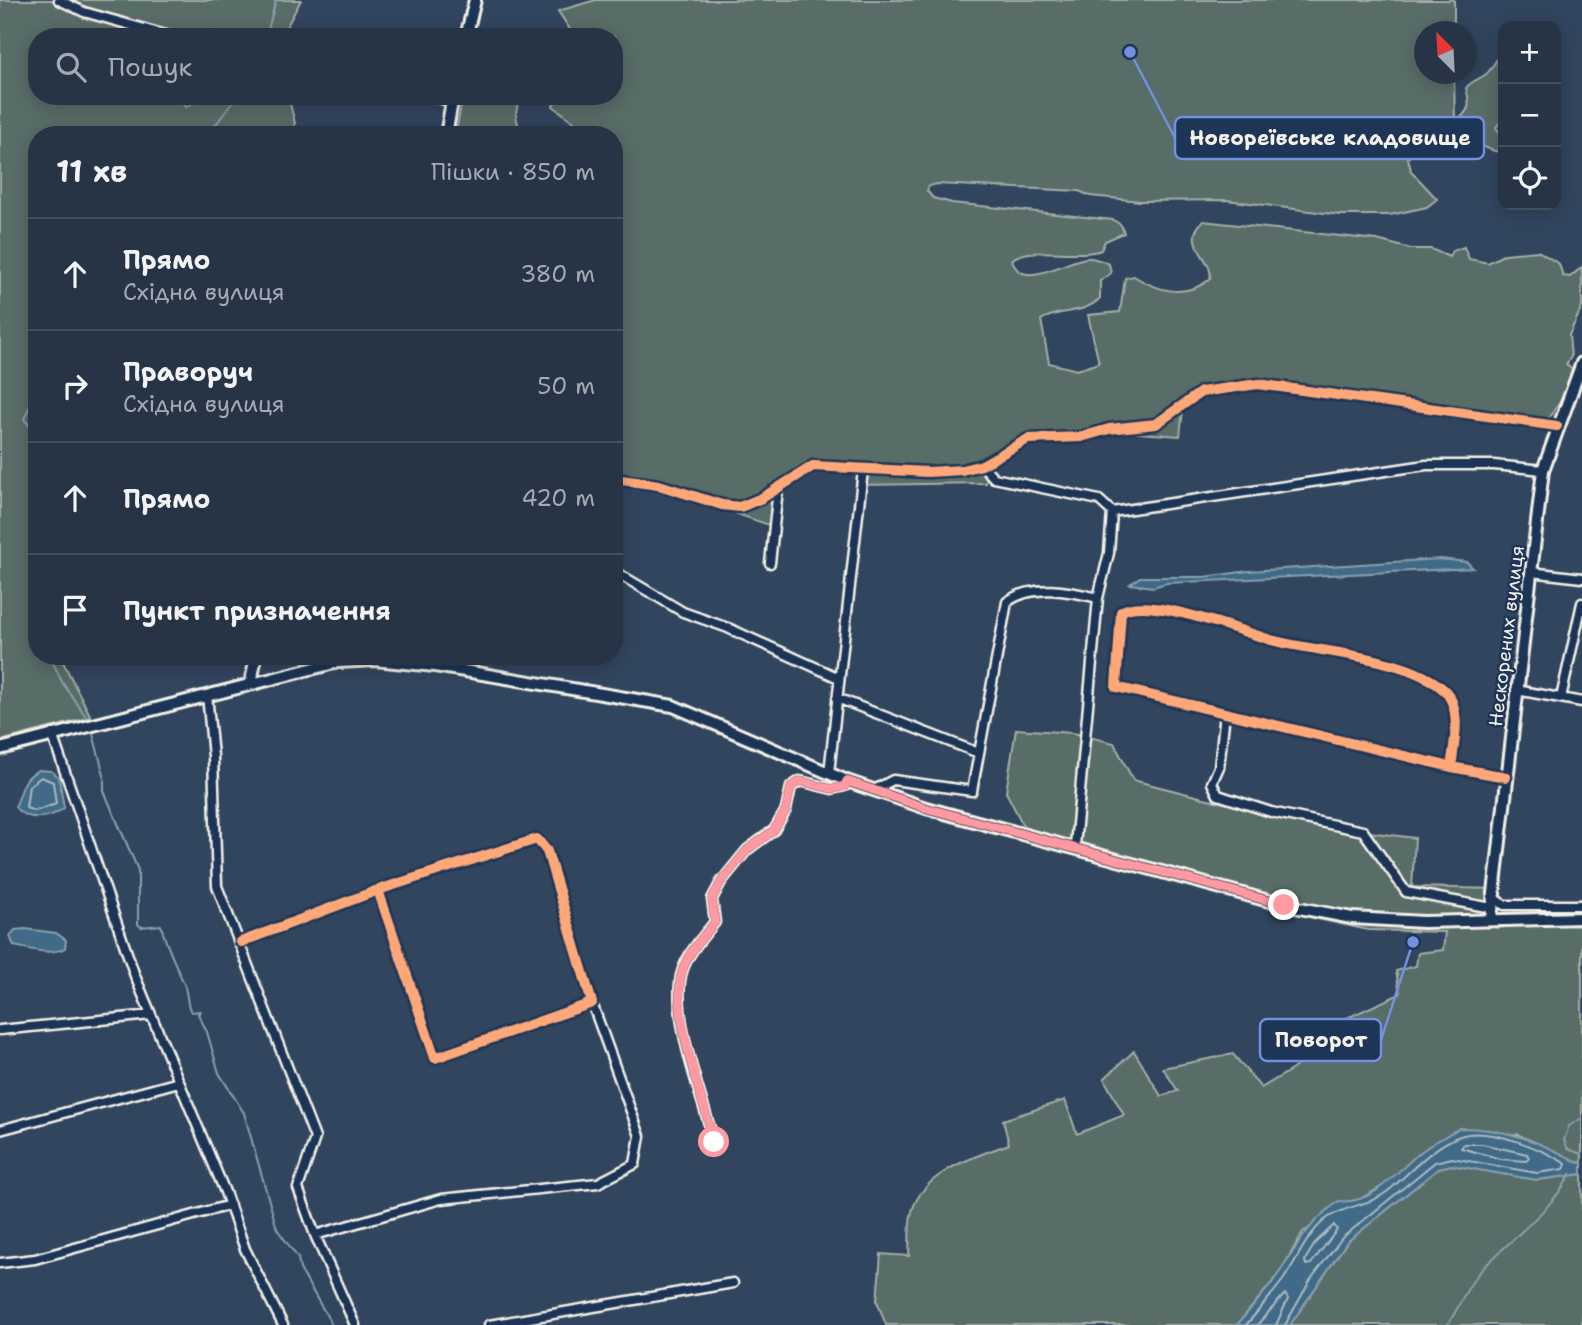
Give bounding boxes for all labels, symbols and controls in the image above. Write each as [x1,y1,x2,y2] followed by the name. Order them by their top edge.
[1414,21,1477,84] north arrow
[1498,21,1561,210] map controls
[1498,21,1561,84] button: +
[28,28,623,105] search box
[52,48,90,86] icon: search
[108,49,192,84] text: Пошук
[1498,84,1561,147] button: −
[1175,117,1484,159] callout: Новореївське кладовище
[1189,124,1471,152] text: Новореївське кладовище
[1498,147,1561,210] button: locate
[56,151,127,192] text: 11 хв
[431,157,595,187] text: Пішки · 850 m
[123,242,211,277] text: Прямо
[56,255,94,293] icon: ahead
[520,259,595,289] text: 380 m
[123,277,285,307] text: Східна вулиця
[123,354,253,389] text: Праворуч
[56,367,94,405] icon: right
[537,371,595,401] text: 50 m
[123,389,285,419] text: Східна вулиця
[56,479,94,517] icon: ahead
[123,481,211,516] text: Прямо
[521,483,595,513] text: 420 m
[1483,544,1530,728] street label: Нескорених вулиця
[56,591,94,629] icon: arrive
[123,593,391,628] text: Пункт призначення
[1268,889,1299,920] route end
[1260,1019,1381,1061] callout: Поворот
[1275,1026,1368,1054] text: Поворот
[698,1126,729,1157] route start

